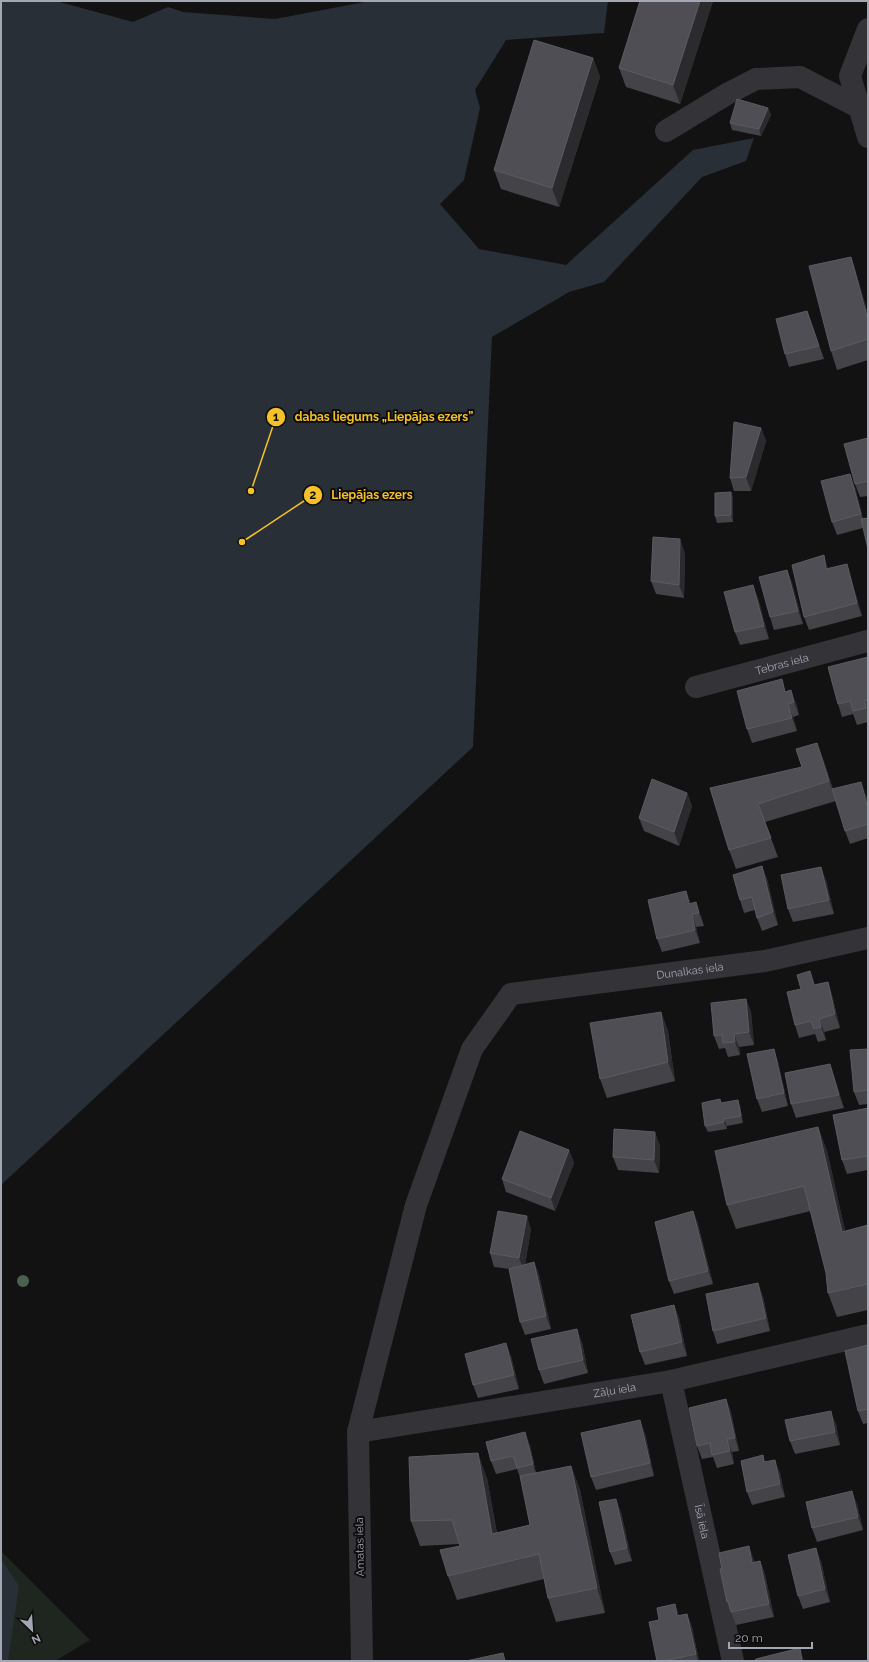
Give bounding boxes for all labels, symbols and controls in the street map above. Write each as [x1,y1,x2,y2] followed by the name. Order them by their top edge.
[266,405,481,429] callout: dabas liegums „Liepājas ezers”
[273,410,279,424] text: 1
[295,410,473,424] text: dabas liegums „Liepājas ezers”
[303,483,420,507] callout: Liepājas ezers
[310,488,317,502] text: 2
[331,488,413,502] text: Liepājas ezers
[754,651,810,677] street label: Tebras iela
[656,960,724,982] street label: Dunalkas iela
[592,1380,637,1400] street label: Zāļu iela
[692,1502,712,1540] street label: Īsā iela
[353,1517,367,1577] street label: Amatas iela
[12,1610,52,1650] north arrow
[729,1624,812,1650] scale bar
[29,1631,43,1646] text: N
[735,1631,763,1645] text: 20 m

